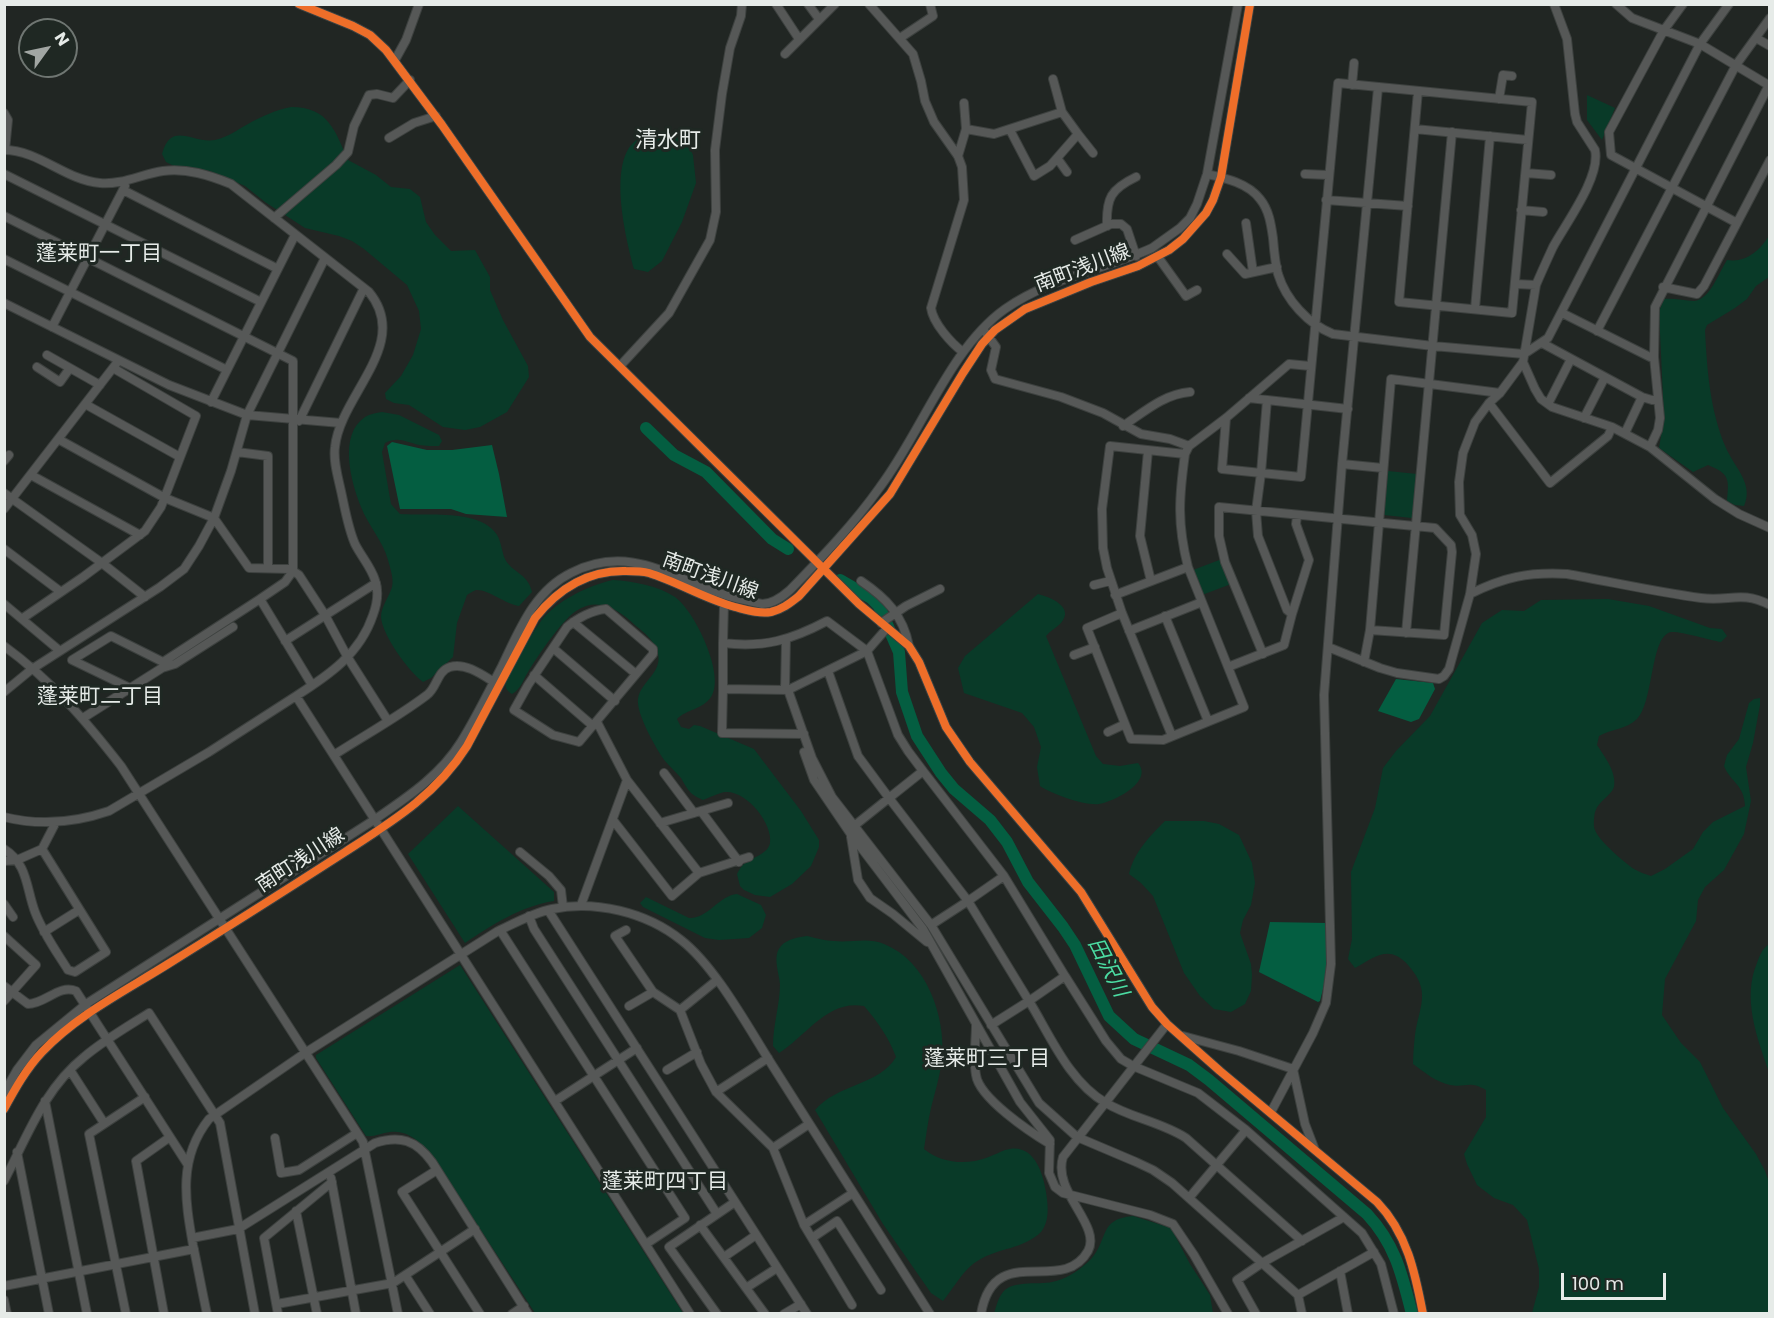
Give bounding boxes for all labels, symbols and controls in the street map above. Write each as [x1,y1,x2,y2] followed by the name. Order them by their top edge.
[18,18,78,78] north arrow
[49,28,75,50] text: N
[635,128,701,154] district label: 清水町
[1032,240,1134,298] street label: 南町浅川線
[36,242,162,268] district label: 蓬莱町一丁目
[659,549,761,605] street label: 南町浅川線
[37,685,163,711] district label: 蓬莱町二丁目
[253,824,349,898] street label: 南町浅川線
[1081,934,1133,1002] water label: 田沢川
[924,1047,1050,1073] district label: 蓬莱町三丁目
[602,1170,728,1196] district label: 蓬莱町四丁目
[1564,1261,1669,1299] scale bar
[1572,1271,1624,1296] text: 100 m

